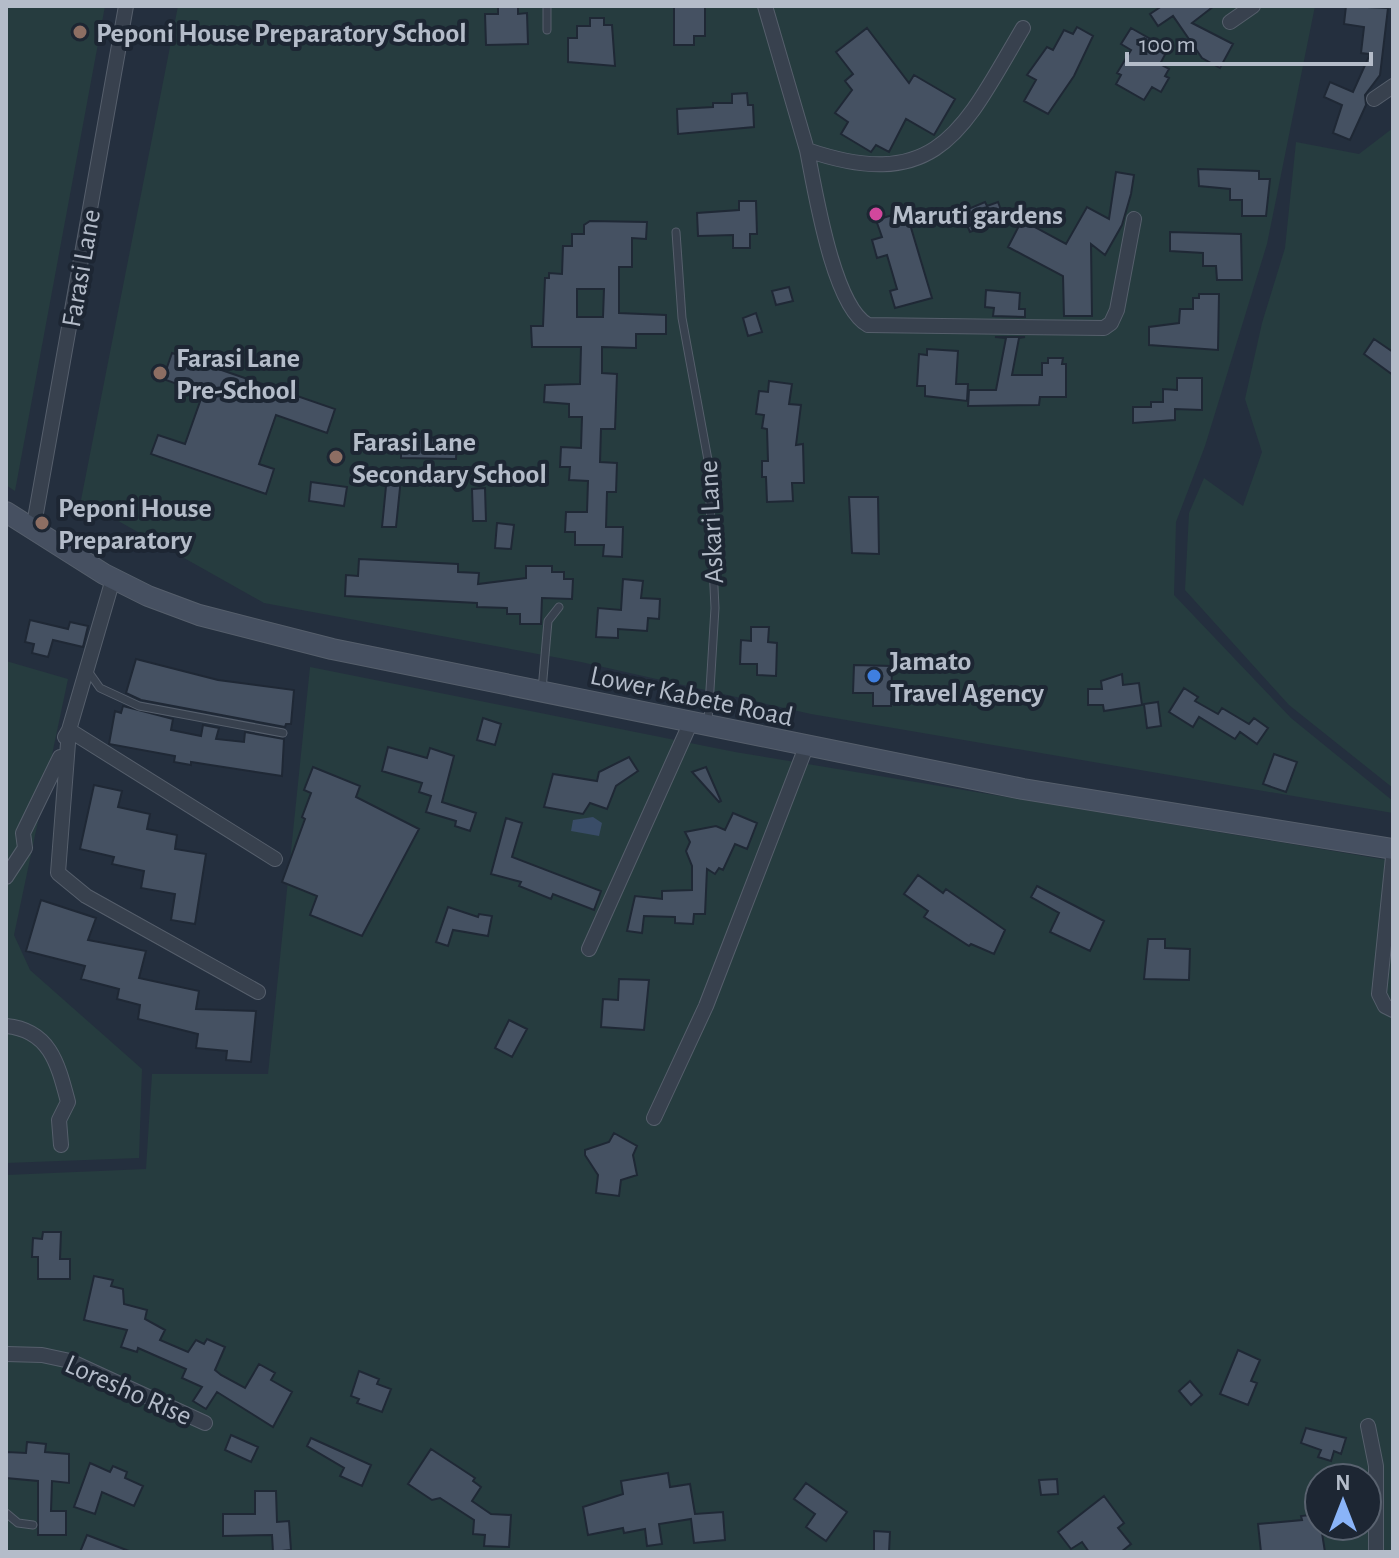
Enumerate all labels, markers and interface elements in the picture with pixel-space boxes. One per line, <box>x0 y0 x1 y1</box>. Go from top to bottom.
scale bar <box>1127 16 1371 66</box>
place label: Peponi House Preparatory School <box>96 20 467 48</box>
marker: Peponi House Preparatory School <box>71 23 89 41</box>
text: 100 m <box>1139 33 1196 57</box>
place label: Maruti gardens <box>892 202 1063 230</box>
marker: Maruti gardens <box>867 205 885 223</box>
street label: Farasi Lane <box>58 207 106 329</box>
place label: Farasi Lane Pre-School <box>176 345 300 405</box>
marker: Farasi Lane Pre-School <box>151 364 169 382</box>
place label: Farasi Lane Secondary School <box>352 429 547 489</box>
marker: Farasi Lane Secondary School <box>327 448 345 466</box>
street label: Askari Lane <box>695 459 729 584</box>
place label: Peponi House Preparatory <box>58 495 212 555</box>
marker: Peponi House Preparatory <box>33 514 51 532</box>
place label: Jamato Travel Agency <box>890 648 1045 708</box>
street label: Lower Kabete Road <box>588 662 796 732</box>
marker: Jamato Travel Agency <box>865 667 883 685</box>
street label: Loresho Rise <box>61 1350 196 1431</box>
north arrow <box>1303 1462 1383 1542</box>
text: N <box>1335 1472 1351 1494</box>

